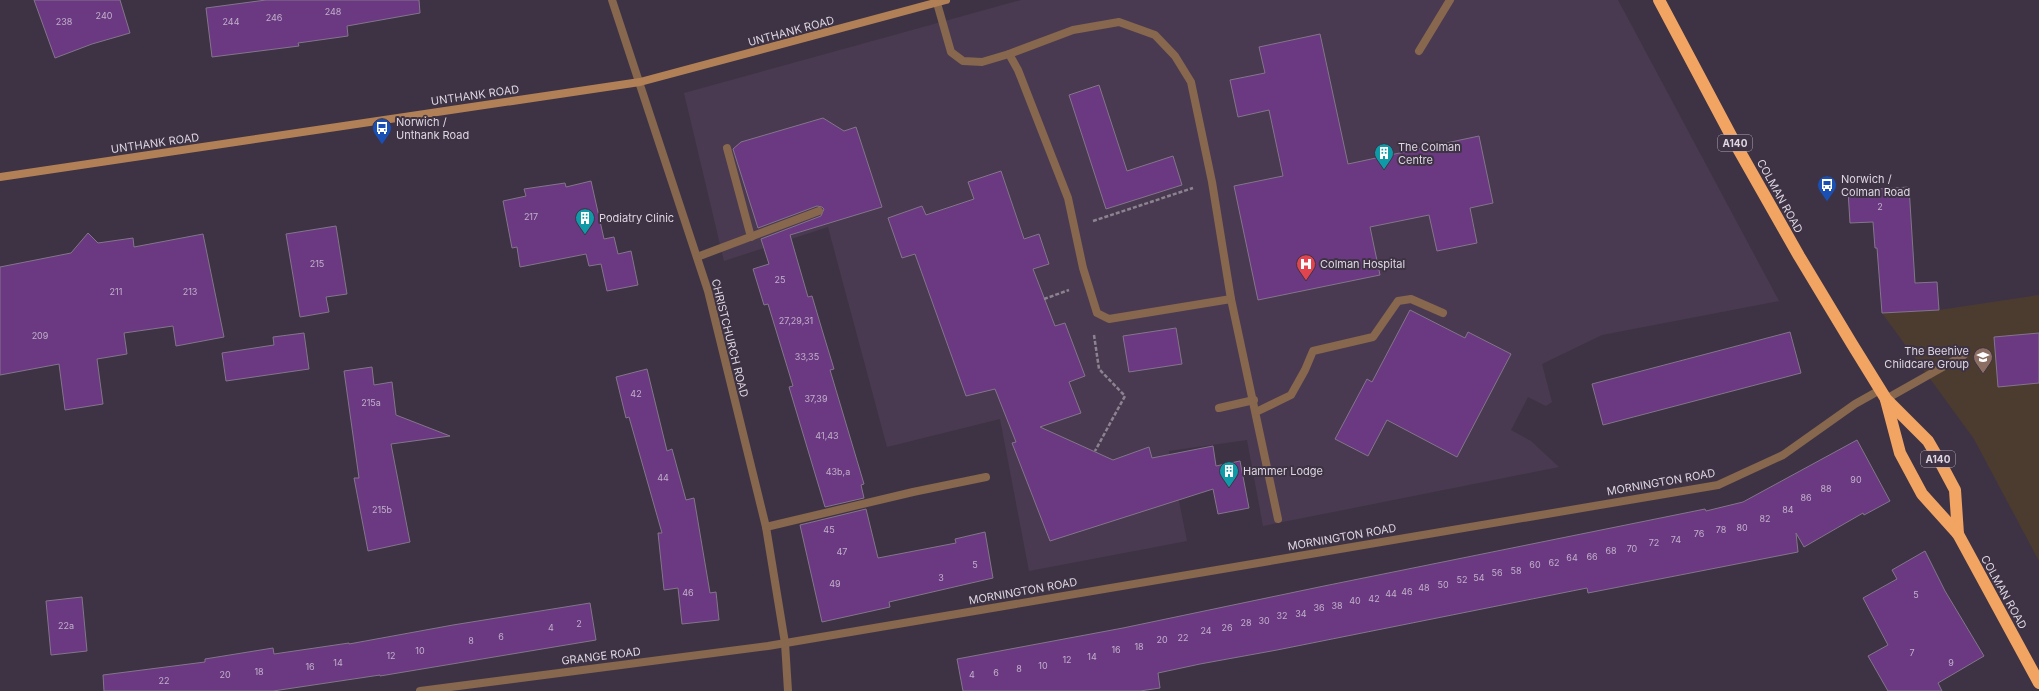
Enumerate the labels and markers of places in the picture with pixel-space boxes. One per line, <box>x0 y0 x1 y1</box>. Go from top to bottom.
place label: Norwich / Unthank Road <box>396 115 469 142</box>
bus stop icon: Norwich / Unthank Road <box>371 117 393 145</box>
place label: The Colman Centre <box>1398 140 1461 167</box>
building icon: The Colman Centre <box>1373 142 1395 170</box>
place label: Norwich / Colman Road <box>1841 172 1910 199</box>
bus stop icon: Norwich / Colman Road <box>1816 174 1838 202</box>
building icon: Podiatry Clinic <box>574 207 596 235</box>
place label: Podiatry Clinic <box>599 211 674 225</box>
hospital icon: Colman Hospital <box>1295 253 1317 281</box>
place label: Colman Hospital <box>1320 257 1405 271</box>
place label: The Beehive Childcare Group <box>1884 344 1969 371</box>
school or university icon: The Beehive Childcare Group <box>1972 346 1994 374</box>
building icon: Hammer Lodge <box>1218 460 1240 488</box>
place label: Hammer Lodge <box>1243 464 1323 478</box>

